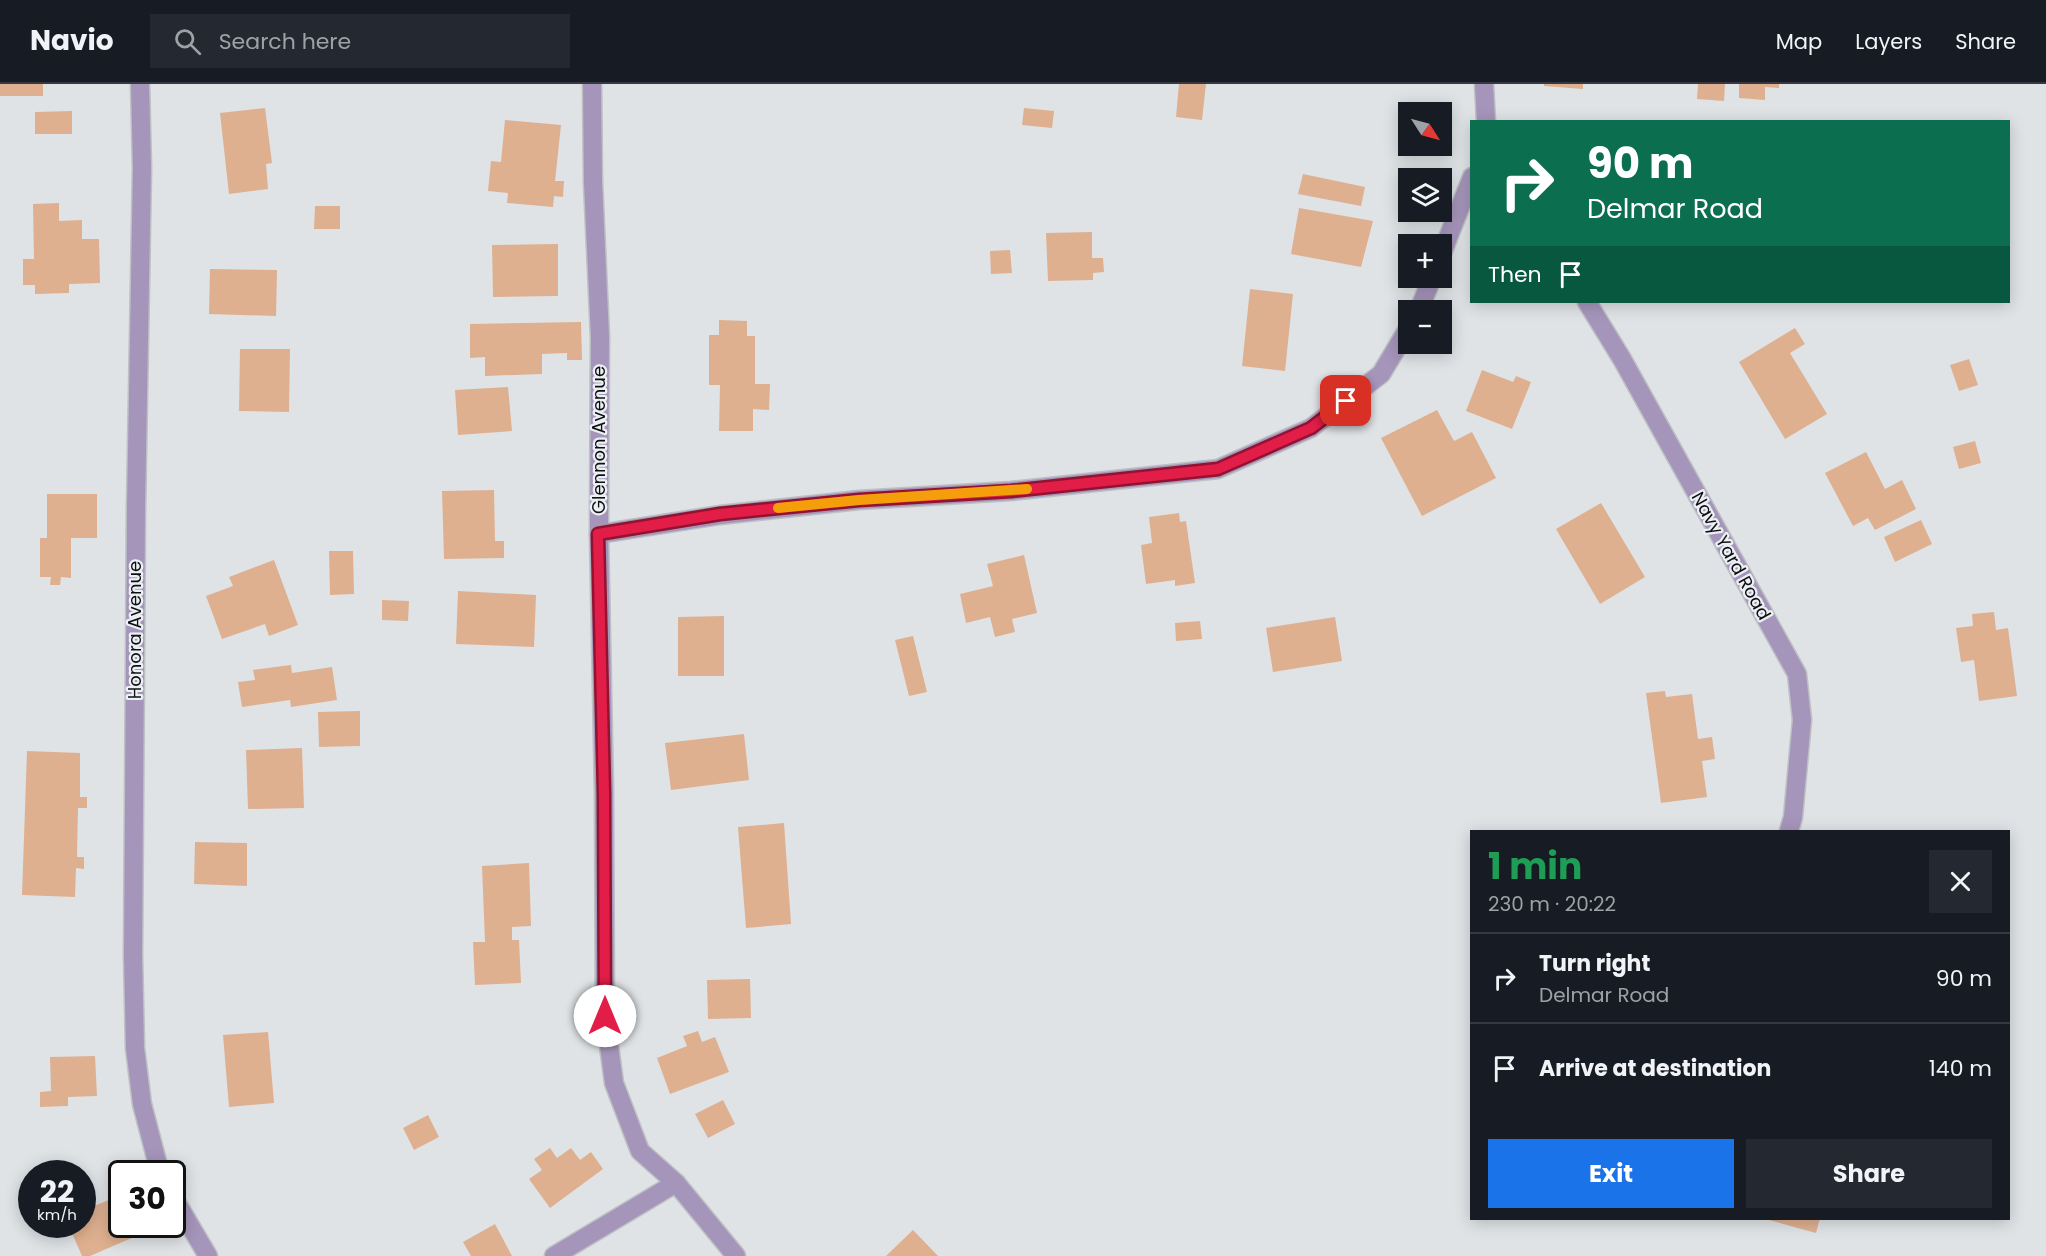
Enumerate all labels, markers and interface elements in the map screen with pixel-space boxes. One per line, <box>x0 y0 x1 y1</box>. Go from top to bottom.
search box <box>150 14 570 68</box>
text: Navio <box>30 21 114 60</box>
icon: search <box>171 25 204 58</box>
text: Search here <box>219 26 351 57</box>
text: Map <box>1776 27 1822 56</box>
text: Layers <box>1855 27 1922 56</box>
text: Share <box>1955 27 2016 56</box>
north arrow <box>1398 102 1452 156</box>
map controls <box>1398 102 1452 354</box>
text: 90 m <box>1587 134 1694 193</box>
icon: right <box>1488 144 1566 222</box>
button: layers <box>1398 168 1452 222</box>
text: Delmar Road <box>1587 190 1763 227</box>
button: + <box>1398 234 1452 288</box>
icon: arrive <box>1554 258 1587 291</box>
text: Then <box>1488 259 1542 290</box>
button: − <box>1398 300 1452 354</box>
street label: Glennon Avenue <box>586 366 611 514</box>
pin <box>1320 375 1371 426</box>
icon: arrive <box>1329 384 1362 417</box>
street label: Navy Yard Road <box>1686 487 1777 624</box>
street label: Honora Avenue <box>122 561 147 699</box>
text: 1 min <box>1488 841 1582 892</box>
button: close <box>1929 850 1992 913</box>
text: 230 m · 20:22 <box>1488 890 1616 918</box>
text: Turn right <box>1539 948 1650 979</box>
icon: right <box>1488 962 1521 995</box>
text: 90 m <box>1936 963 1992 994</box>
text: Delmar Road <box>1539 981 1669 1009</box>
position arrow <box>573 984 637 1048</box>
icon: arrive <box>1488 1052 1521 1085</box>
text: Arrive at destination <box>1539 1053 1771 1084</box>
text: 140 m <box>1929 1053 1992 1084</box>
button: Exit <box>1488 1139 1734 1208</box>
button: Share <box>1746 1139 1992 1208</box>
speed limit sign: 30 <box>108 1160 186 1238</box>
text: 22 <box>40 1170 74 1213</box>
text: km/h <box>37 1204 77 1225</box>

